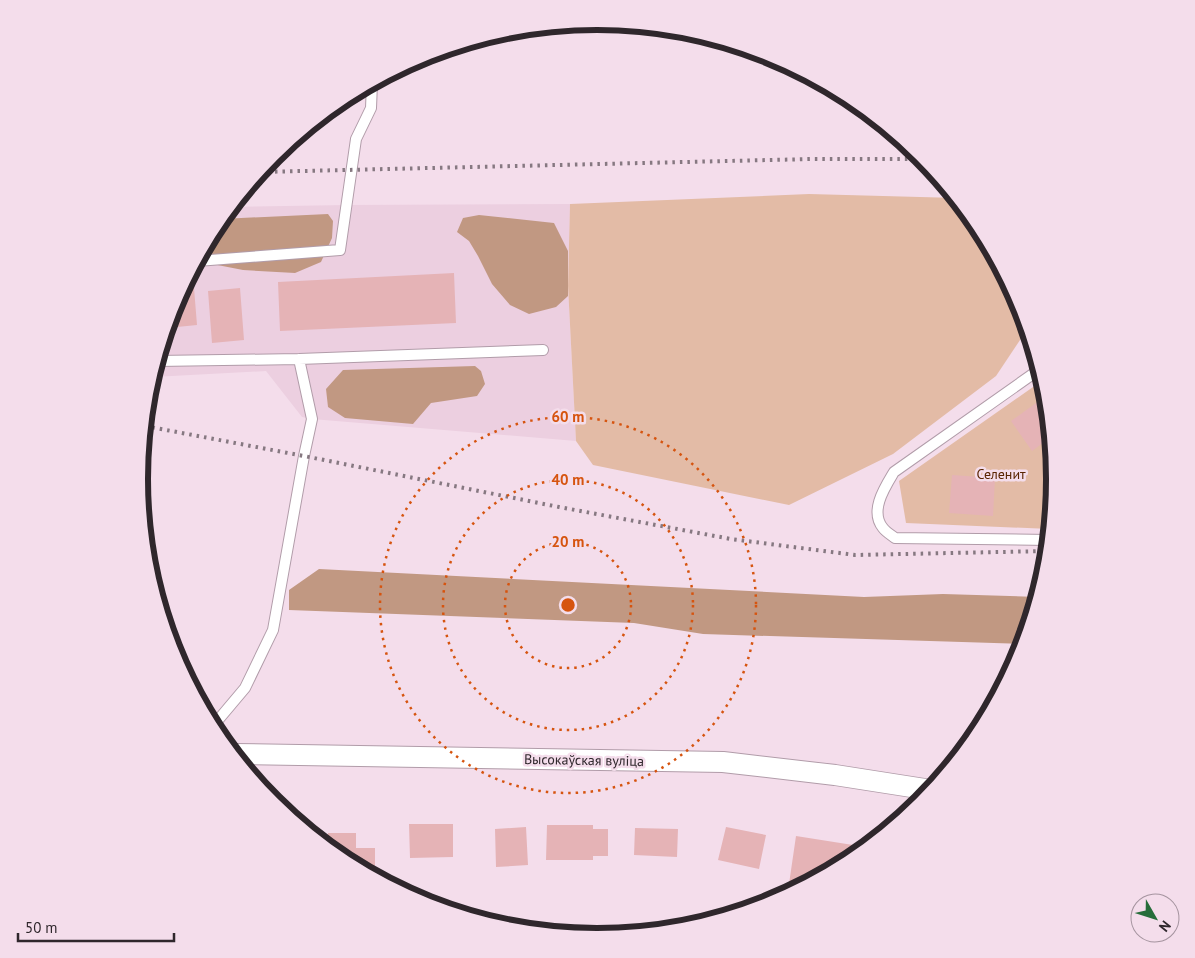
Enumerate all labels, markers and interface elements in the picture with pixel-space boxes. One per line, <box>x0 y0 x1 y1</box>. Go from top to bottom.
text: 60 m <box>552 407 584 426</box>
park label: Селенит <box>976 465 1026 483</box>
text: 40 m <box>552 470 584 489</box>
text: 20 m <box>552 532 584 551</box>
centre of rings <box>559 596 577 614</box>
street label: Высокаўская вуліца <box>524 750 644 770</box>
north arrow <box>1130 893 1180 943</box>
scale bar <box>18 910 174 942</box>
text: N <box>1155 917 1175 935</box>
text: 50 m <box>25 918 58 937</box>

